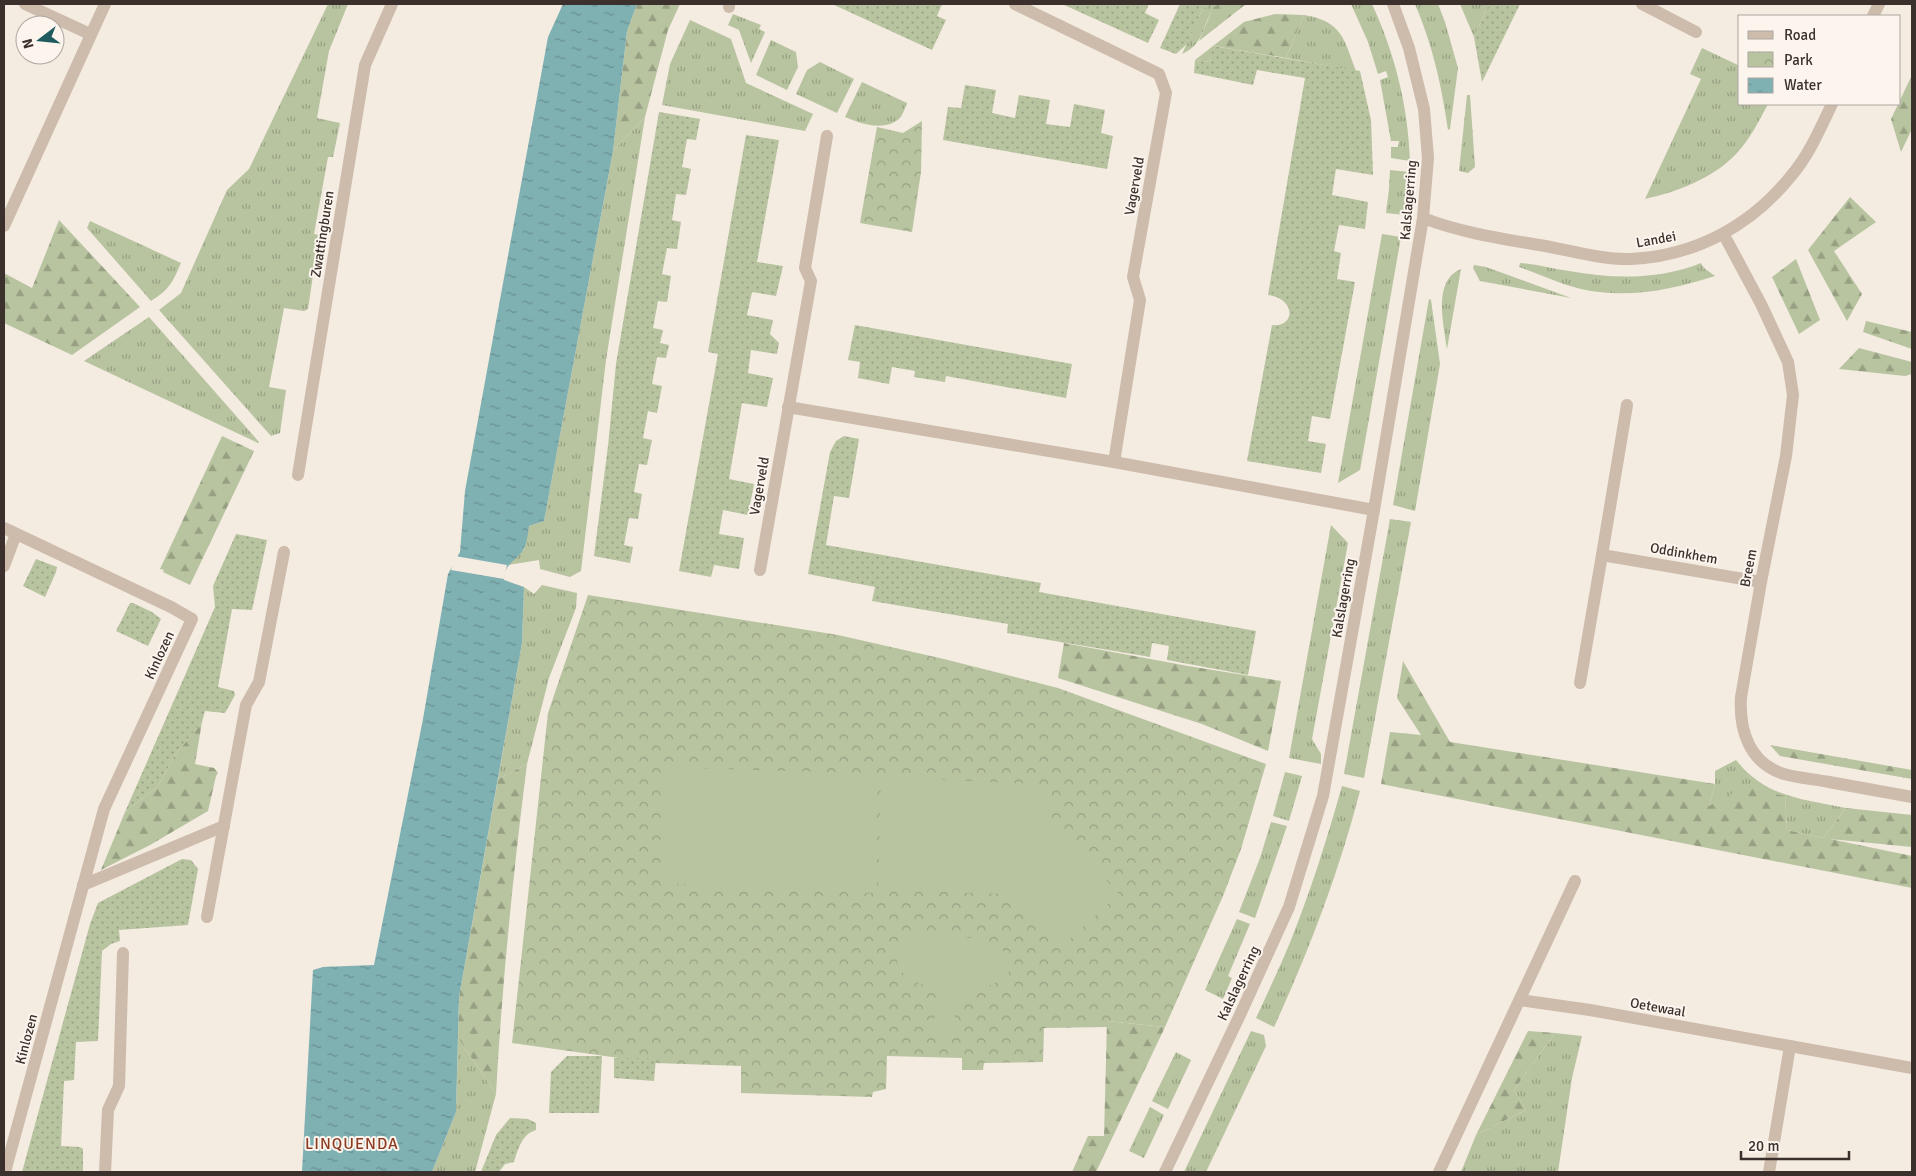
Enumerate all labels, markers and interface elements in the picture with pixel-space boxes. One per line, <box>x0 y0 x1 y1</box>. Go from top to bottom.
north arrow <box>15 15 65 65</box>
legend <box>1738 15 1901 105</box>
text: Road <box>1784 26 1816 44</box>
text: N <box>18 36 37 50</box>
text: Park <box>1784 51 1813 69</box>
text: Water <box>1784 76 1822 94</box>
street label: Vagerveld <box>1121 155 1148 217</box>
street label: Kalslagerring <box>1397 159 1420 241</box>
street label: Zwattingburen <box>307 189 338 279</box>
street label: Landei <box>1635 228 1677 251</box>
street label: Vagerveld <box>746 455 773 517</box>
street label: Oddinkhem <box>1649 539 1719 568</box>
street label: Breem <box>1736 548 1760 589</box>
street label: Kalslagerring <box>1328 557 1359 639</box>
street label: Kinlozen <box>141 628 178 682</box>
street label: Kalslagerring <box>1214 943 1263 1023</box>
street label: Oetewaal <box>1629 994 1687 1021</box>
street label: Kinlozen <box>12 1012 41 1066</box>
scale bar <box>1741 1128 1848 1160</box>
district label: LINQUENDA <box>305 1134 399 1154</box>
text: 20 m <box>1748 1137 1779 1155</box>

